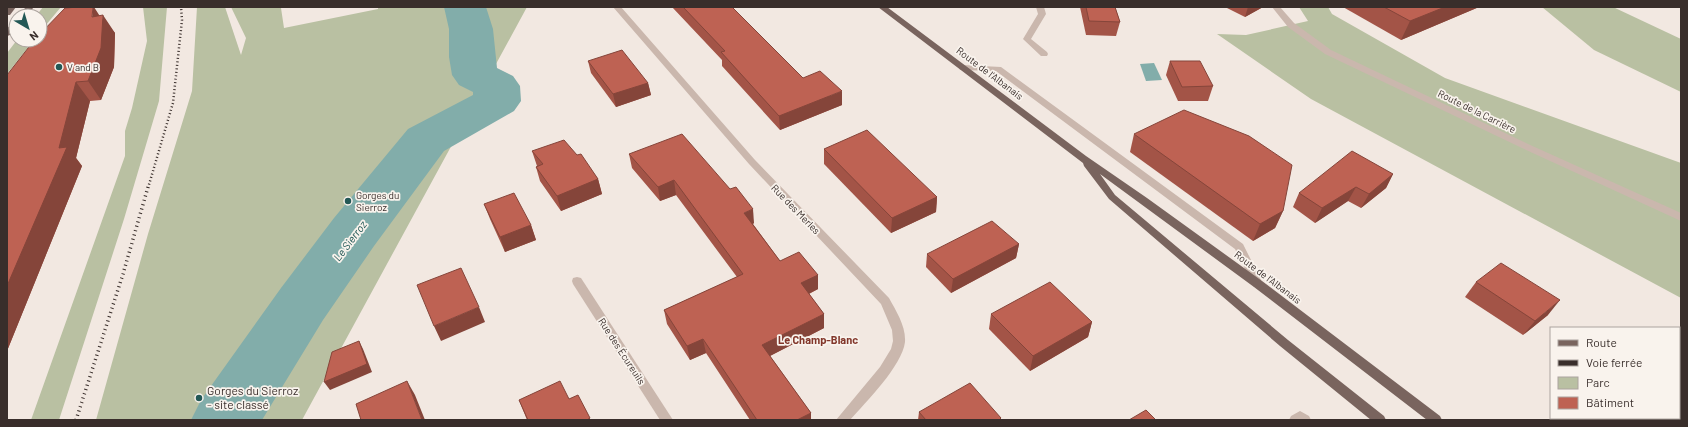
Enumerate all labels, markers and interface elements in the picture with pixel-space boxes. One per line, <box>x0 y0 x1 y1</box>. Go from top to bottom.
north arrow <box>8 8 48 48</box>
text: N <box>28 29 41 44</box>
street label: Route de l'Albanais <box>954 44 1026 102</box>
place label: V and B <box>67 61 99 73</box>
marker: V and B <box>54 62 64 72</box>
street label: Route de la Carrière <box>1436 87 1518 135</box>
street label: Rue des Merles <box>769 182 823 237</box>
place label: Gorges du Sierroz <box>356 189 399 213</box>
marker: Gorges du Sierroz <box>343 196 353 206</box>
water label: Le Sierroz <box>330 218 369 263</box>
street label: Route de l'Albanais <box>1232 248 1304 306</box>
street label: Rue des Écureuils <box>596 315 648 387</box>
legend <box>1550 327 1680 419</box>
district label: Le Champ-Blanc <box>778 333 858 346</box>
text: Route <box>1586 335 1617 349</box>
text: Voie ferrée <box>1586 355 1642 369</box>
text: Parc <box>1586 375 1610 389</box>
place label: Gorges du Sierroz - site classé <box>207 383 298 411</box>
marker: Gorges du Sierroz - site classé <box>194 393 204 403</box>
text: Bâtiment <box>1586 395 1634 409</box>

